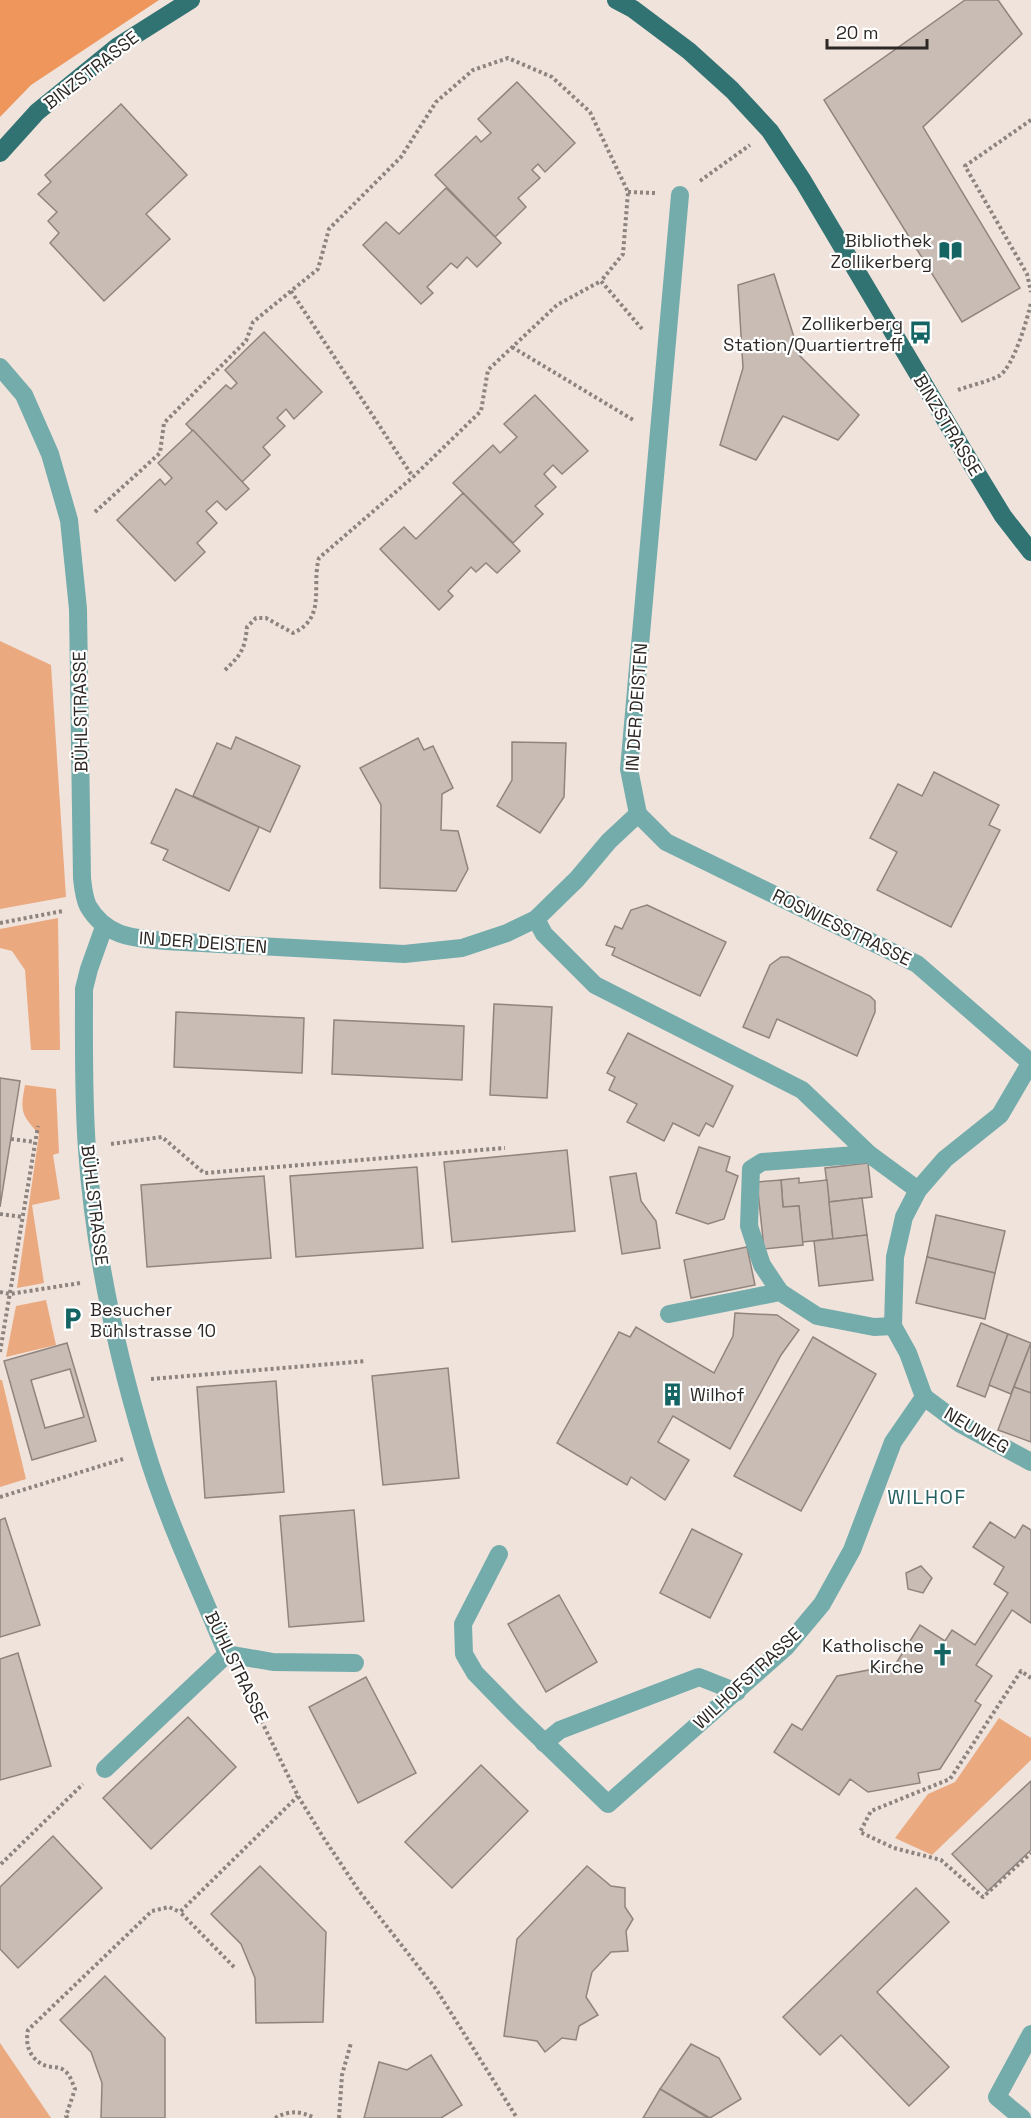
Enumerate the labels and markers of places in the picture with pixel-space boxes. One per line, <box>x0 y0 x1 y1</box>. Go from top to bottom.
place label: Bibliothek Zollikerberg <box>831 229 932 273</box>
library icon: Bibliothek Zollikerberg <box>937 237 963 263</box>
place label: Zollikerberg Station/Quartiertreff <box>723 312 903 356</box>
bus stop icon: Zollikerberg Station/Quartiertreff <box>908 320 934 346</box>
place label: Besucher Bühlstrasse 10 <box>90 1298 216 1342</box>
parking icon: Besucher Bühlstrasse 10 <box>59 1306 85 1332</box>
building icon: Wilhof <box>659 1381 685 1407</box>
place label: Wilhof <box>690 1383 744 1406</box>
place label: Katholische Kirche <box>822 1634 924 1678</box>
church icon: Katholische Kirche <box>929 1642 955 1668</box>

